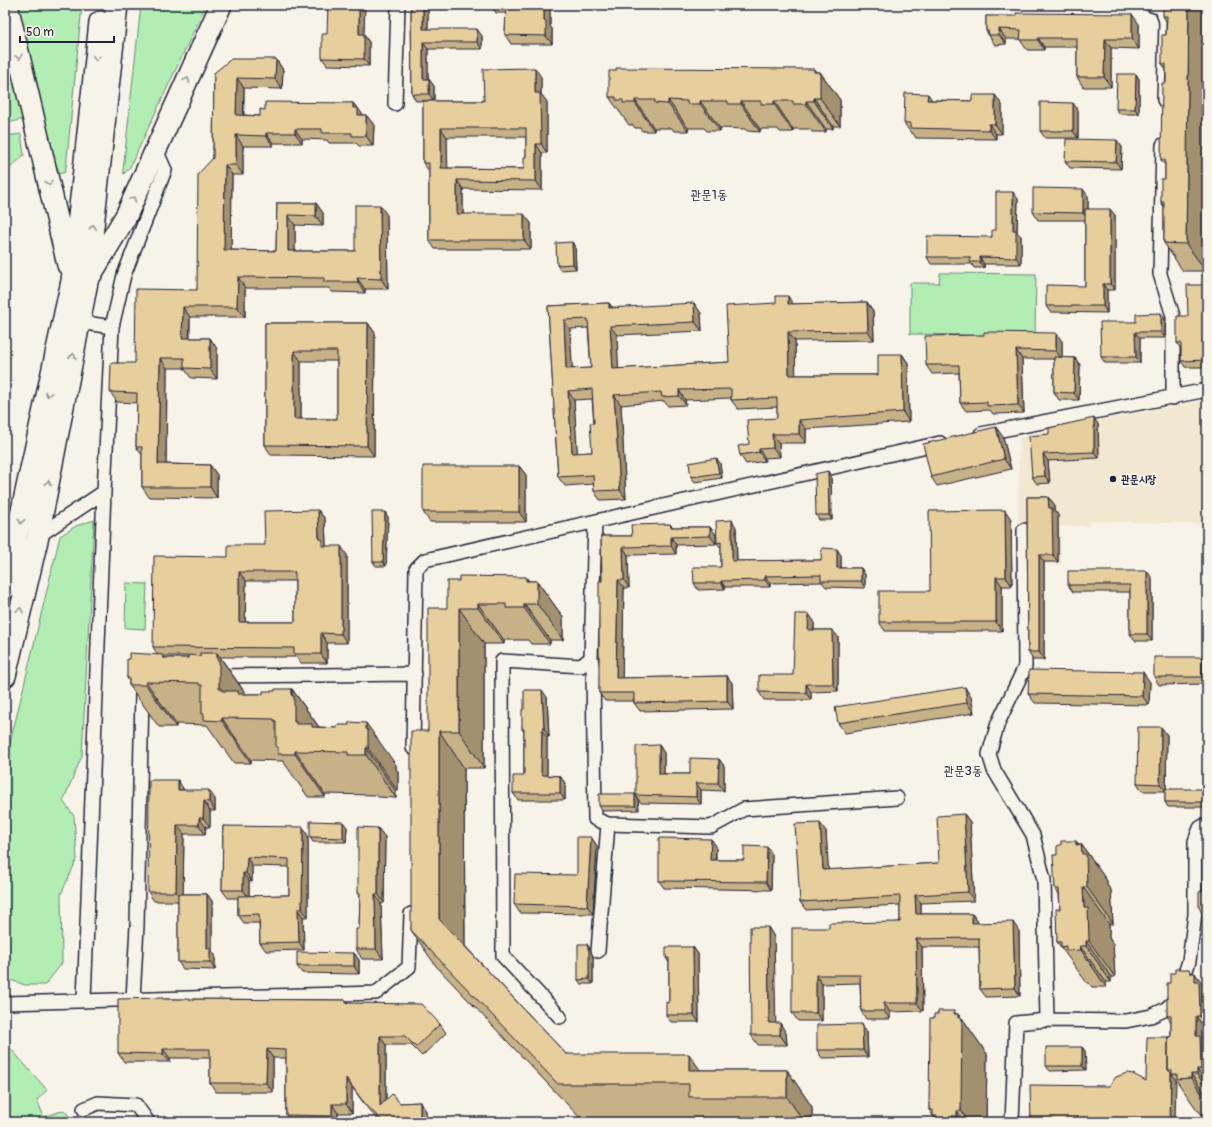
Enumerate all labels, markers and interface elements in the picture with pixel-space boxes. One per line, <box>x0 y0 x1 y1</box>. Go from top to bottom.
scale bar <box>20 18 114 44</box>
text: 50 m <box>26 25 54 40</box>
one-way arrow <box>14 53 22 60</box>
one-way arrow <box>92 55 101 61</box>
one-way arrow <box>182 77 190 85</box>
one-way arrow <box>44 180 52 186</box>
district label: 관문1동 <box>691 187 727 203</box>
one-way arrow <box>129 195 137 202</box>
one-way arrow <box>88 224 97 230</box>
one-way arrow <box>68 353 76 359</box>
one-way arrow <box>44 391 52 397</box>
place label: 관문시장 <box>1121 473 1157 486</box>
marker: 관문시장 <box>1108 474 1118 484</box>
one-way arrow <box>43 480 52 487</box>
one-way arrow <box>17 518 25 524</box>
one-way arrow <box>16 607 24 614</box>
district label: 관문3동 <box>944 763 982 779</box>

